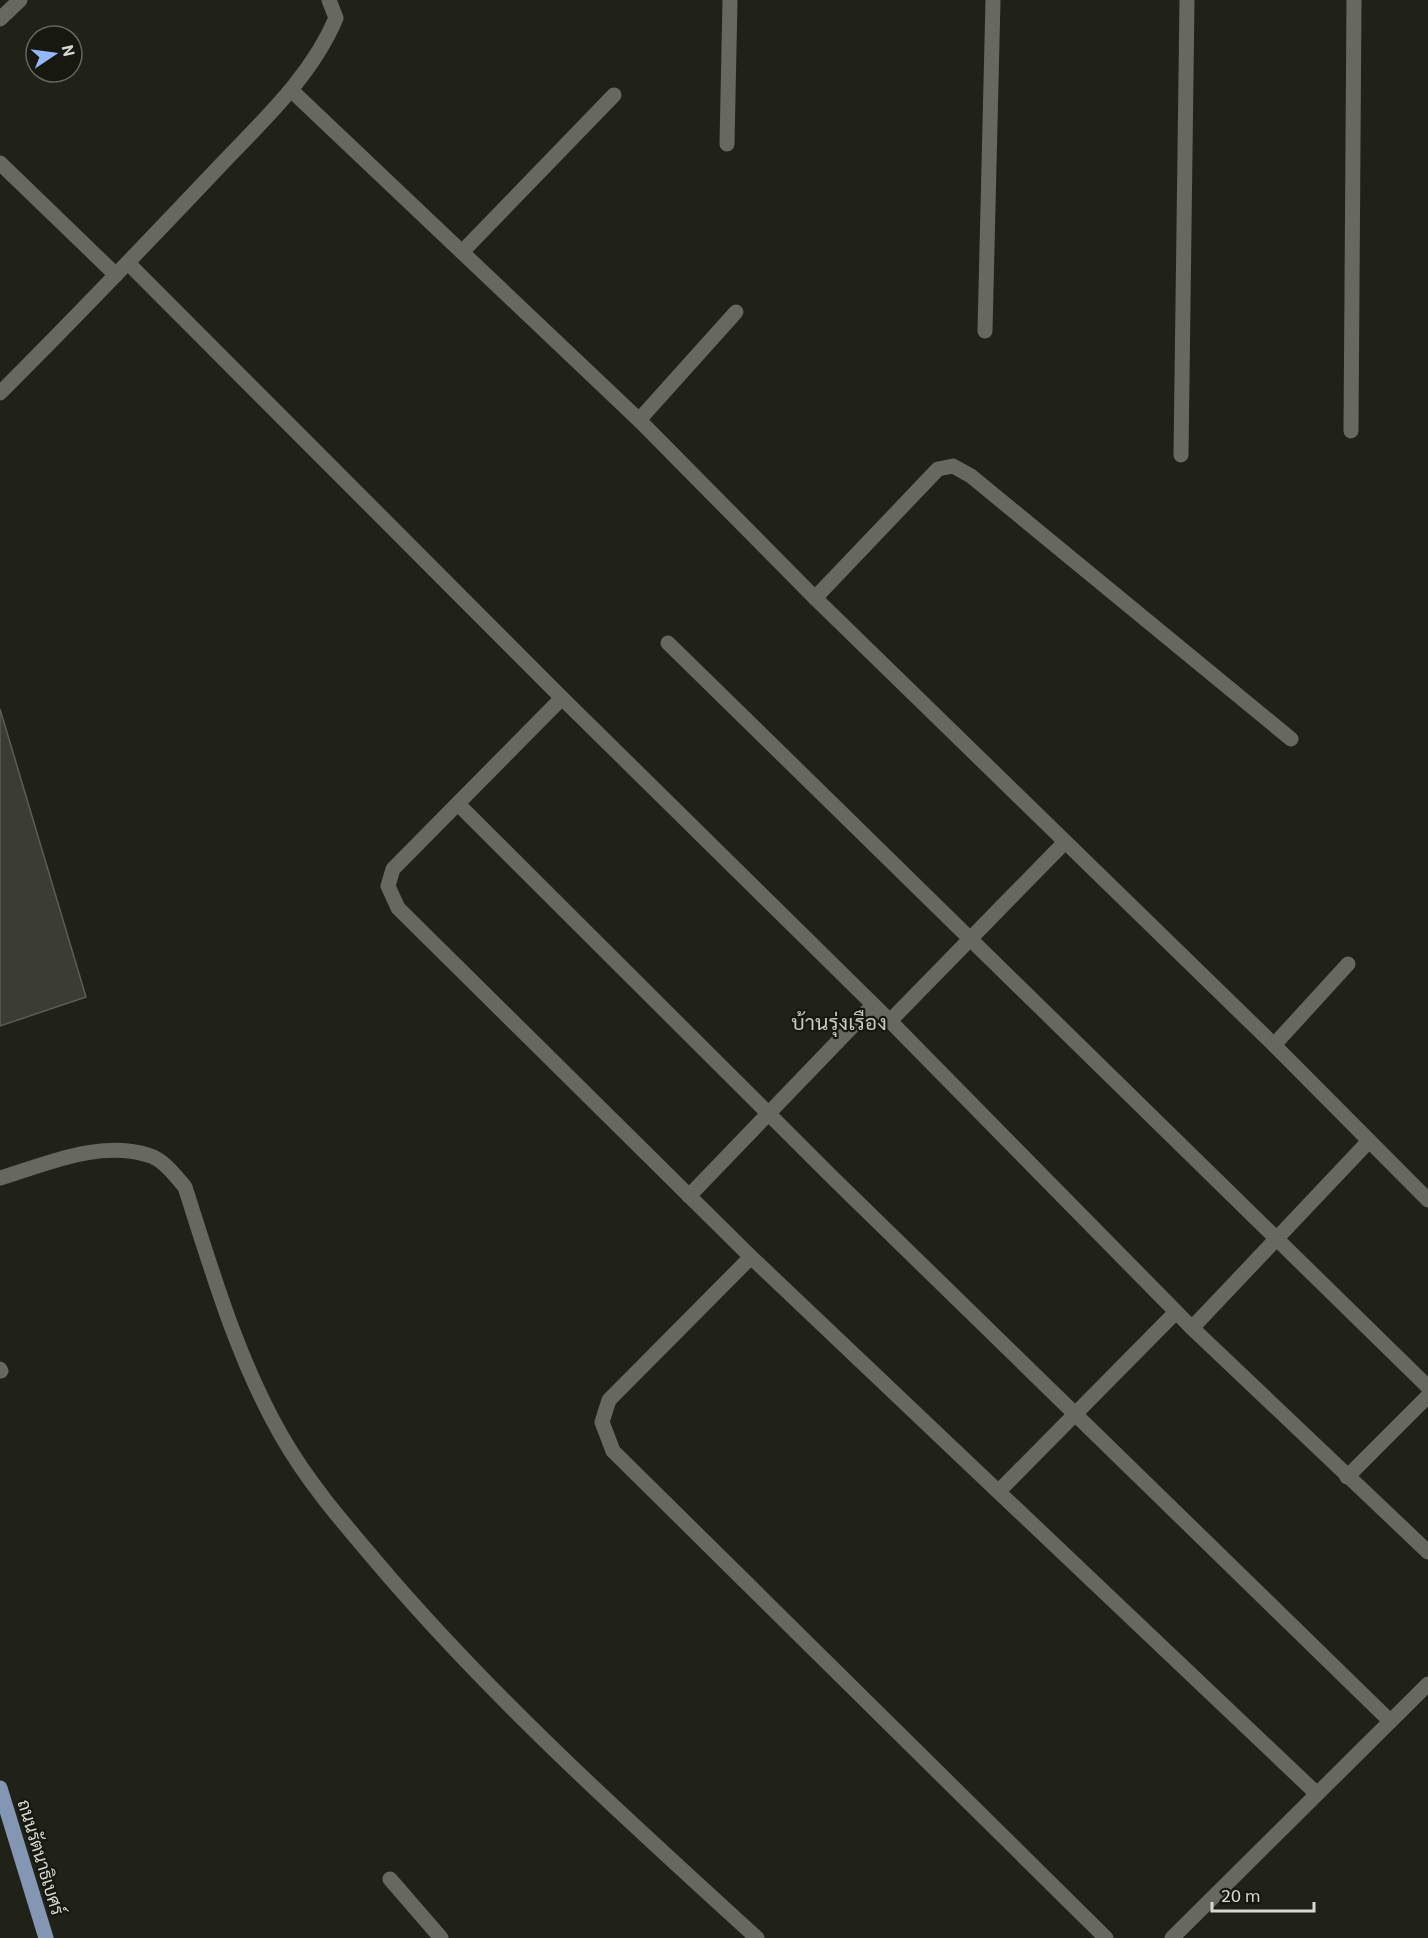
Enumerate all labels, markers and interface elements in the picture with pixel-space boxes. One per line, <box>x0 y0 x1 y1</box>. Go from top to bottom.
north arrow <box>24 24 84 84</box>
text: N <box>58 43 81 58</box>
district label: บ้านรุ่งเรือง <box>791 1008 887 1037</box>
street label: ถนนรัตนาธิเบศร์ <box>14 1796 71 1918</box>
scale bar <box>1212 1875 1314 1913</box>
text: 20 m <box>1221 1883 1260 1906</box>

